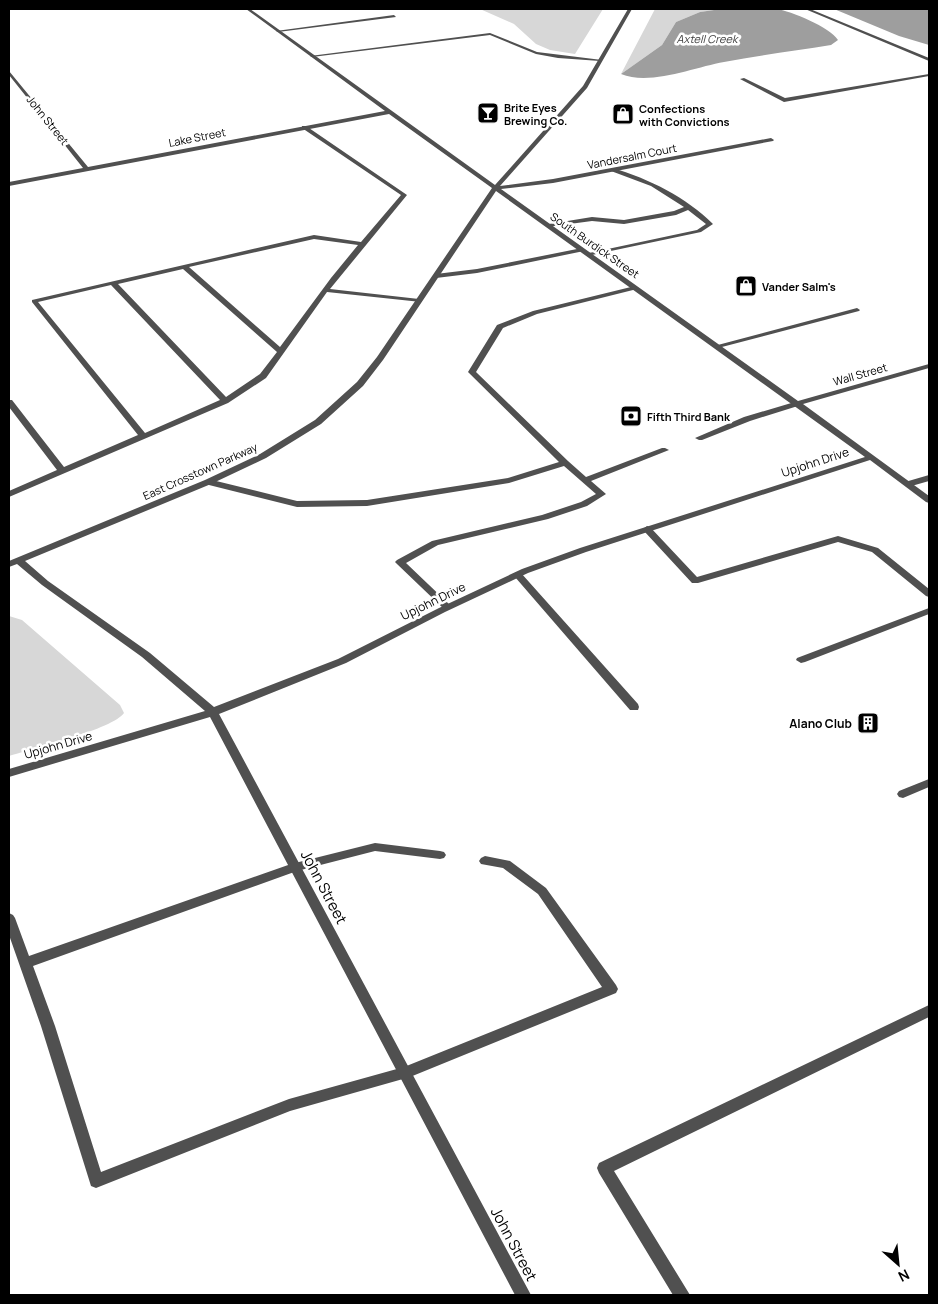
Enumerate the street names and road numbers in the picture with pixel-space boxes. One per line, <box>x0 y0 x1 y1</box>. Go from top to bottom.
street label: John Street <box>24 92 72 148</box>
street label: Lake Street <box>167 124 227 150</box>
street label: Vandersalm Court <box>586 140 678 172</box>
street label: South Burdick Street <box>548 209 642 281</box>
street label: Wall Street <box>831 359 889 389</box>
street label: East Crosstown Parkway <box>140 439 260 503</box>
street label: Upjohn Drive <box>779 443 851 481</box>
street label: Upjohn Drive <box>398 578 468 624</box>
street label: Upjohn Drive <box>22 727 94 763</box>
street label: John Street <box>296 846 352 928</box>
street label: John Street <box>486 1203 542 1285</box>

